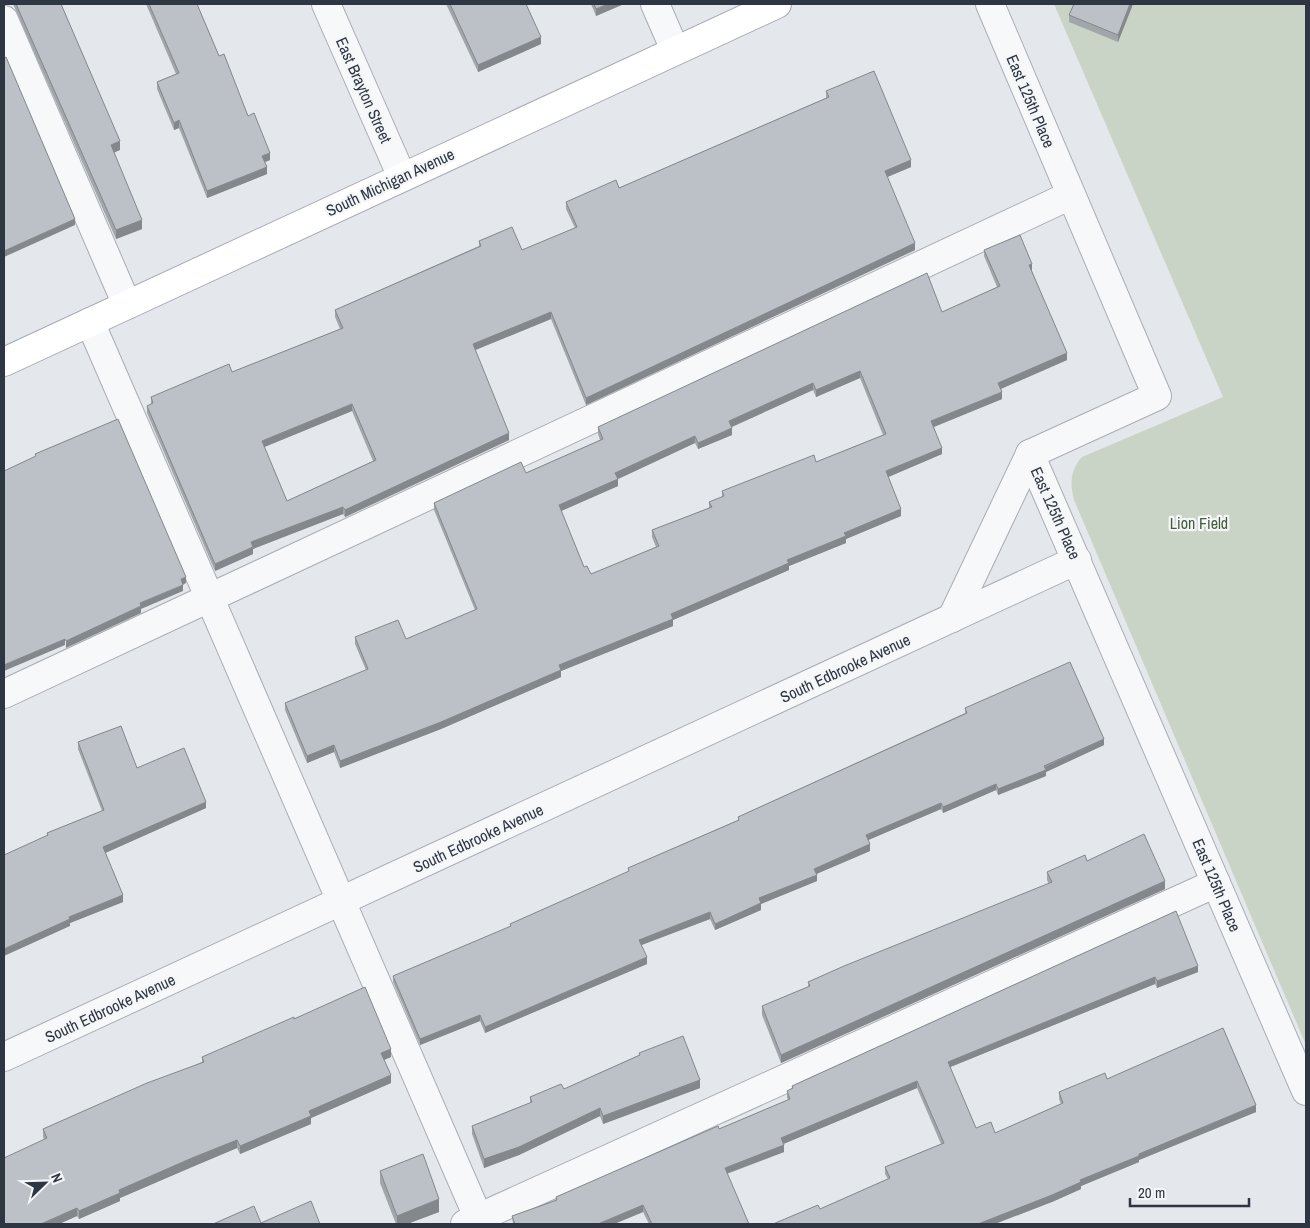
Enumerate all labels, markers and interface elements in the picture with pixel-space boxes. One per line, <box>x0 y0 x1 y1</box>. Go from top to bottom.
street label: East Brayton Street <box>331 34 397 147</box>
street label: East 125th Place <box>1001 51 1061 151</box>
street label: South Michigan Avenue <box>322 143 458 221</box>
street label: East 125th Place <box>1026 463 1086 563</box>
park label: Lion Field <box>1170 512 1228 534</box>
street label: South Edbrooke Avenue <box>776 628 914 708</box>
street label: South Edbrooke Avenue <box>409 798 547 878</box>
street label: East 125th Place <box>1187 835 1247 935</box>
street label: South Edbrooke Avenue <box>41 968 179 1048</box>
north arrow <box>20 1158 70 1208</box>
text: N <box>47 1171 67 1185</box>
scale bar <box>1130 1176 1249 1208</box>
text: 20 m <box>1138 1182 1165 1203</box>

